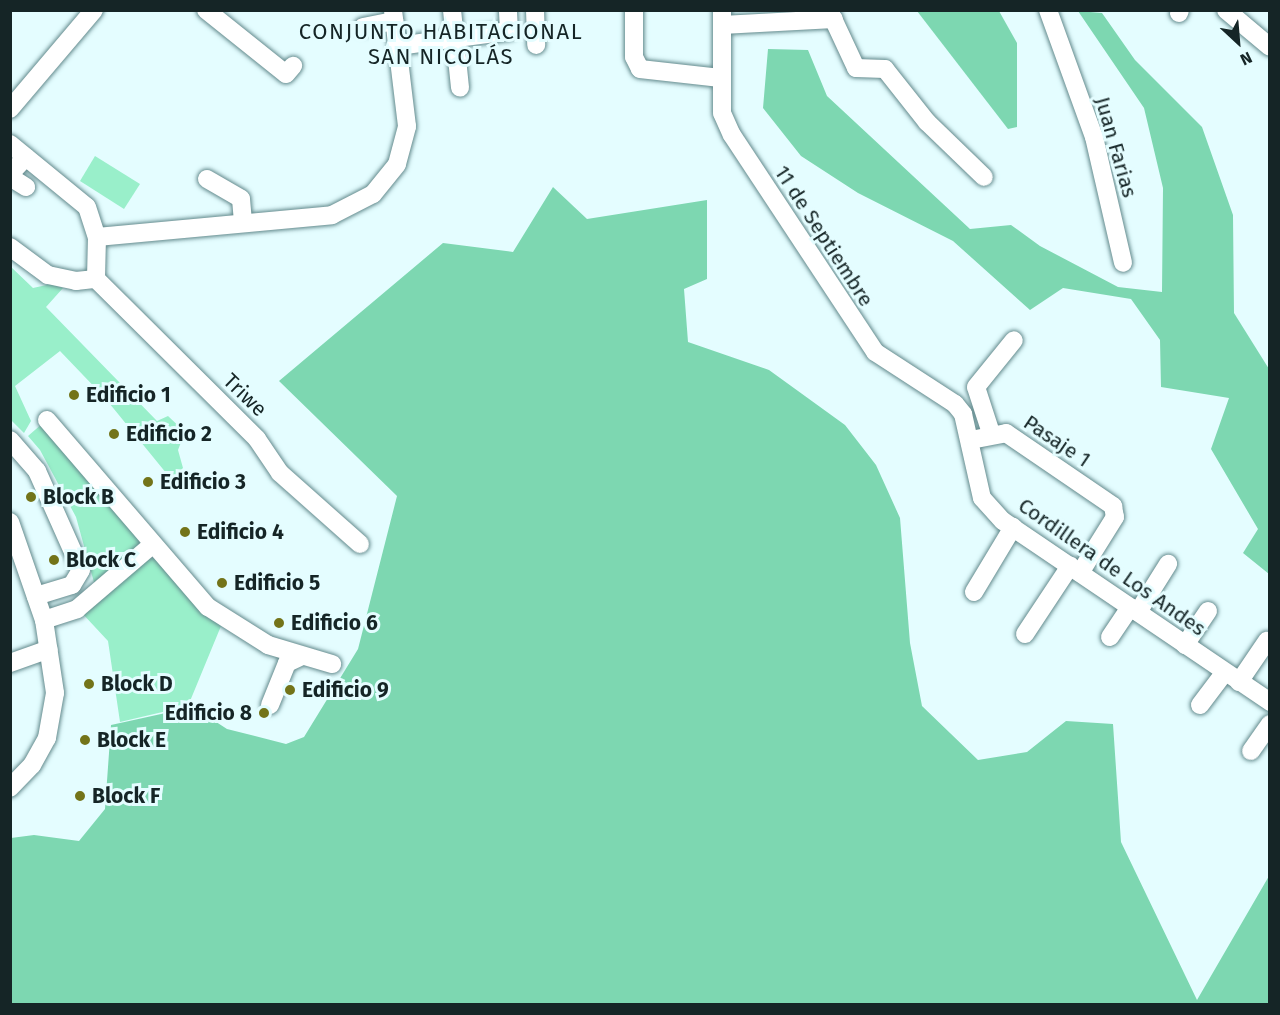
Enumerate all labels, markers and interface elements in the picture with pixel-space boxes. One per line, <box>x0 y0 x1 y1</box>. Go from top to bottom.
north arrow <box>1208 12 1268 72</box>
district label: CONJUNTO HABITACIONAL SAN NICOLÁS <box>299 18 583 70</box>
text: N <box>1237 48 1255 69</box>
street label: Juan Farias <box>1090 94 1142 200</box>
street label: 11 de Septiembre <box>769 161 879 311</box>
street label: Triwe <box>218 368 272 422</box>
place label: Edificio 1 <box>86 382 171 408</box>
marker: Edificio 1 <box>67 388 81 402</box>
street label: Pasaje 1 <box>1019 410 1095 472</box>
place label: Edificio 2 <box>126 421 212 447</box>
marker: Edificio 2 <box>107 427 121 441</box>
place label: Edificio 3 <box>160 469 246 495</box>
marker: Edificio 3 <box>141 475 155 489</box>
place label: Block B <box>43 484 114 510</box>
marker: Block B <box>24 490 38 504</box>
street label: Cordillera de Los Andes <box>1013 493 1211 641</box>
place label: Edificio 4 <box>197 519 284 545</box>
marker: Edificio 4 <box>178 525 192 539</box>
place label: Block C <box>66 547 136 573</box>
marker: Block C <box>47 553 61 567</box>
place label: Edificio 5 <box>234 570 320 596</box>
marker: Edificio 5 <box>215 576 229 590</box>
place label: Edificio 6 <box>291 610 378 636</box>
marker: Edificio 6 <box>272 616 286 630</box>
place label: Block D <box>101 671 173 697</box>
marker: Block D <box>82 677 96 691</box>
place label: Edificio 9 <box>302 677 389 703</box>
marker: Edificio 9 <box>283 683 297 697</box>
place label: Edificio 8 <box>165 700 252 726</box>
marker: Edificio 8 <box>257 706 271 720</box>
place label: Block E <box>97 727 166 753</box>
marker: Block E <box>78 733 92 747</box>
place label: Block F <box>92 783 160 809</box>
marker: Block F <box>73 789 87 803</box>

